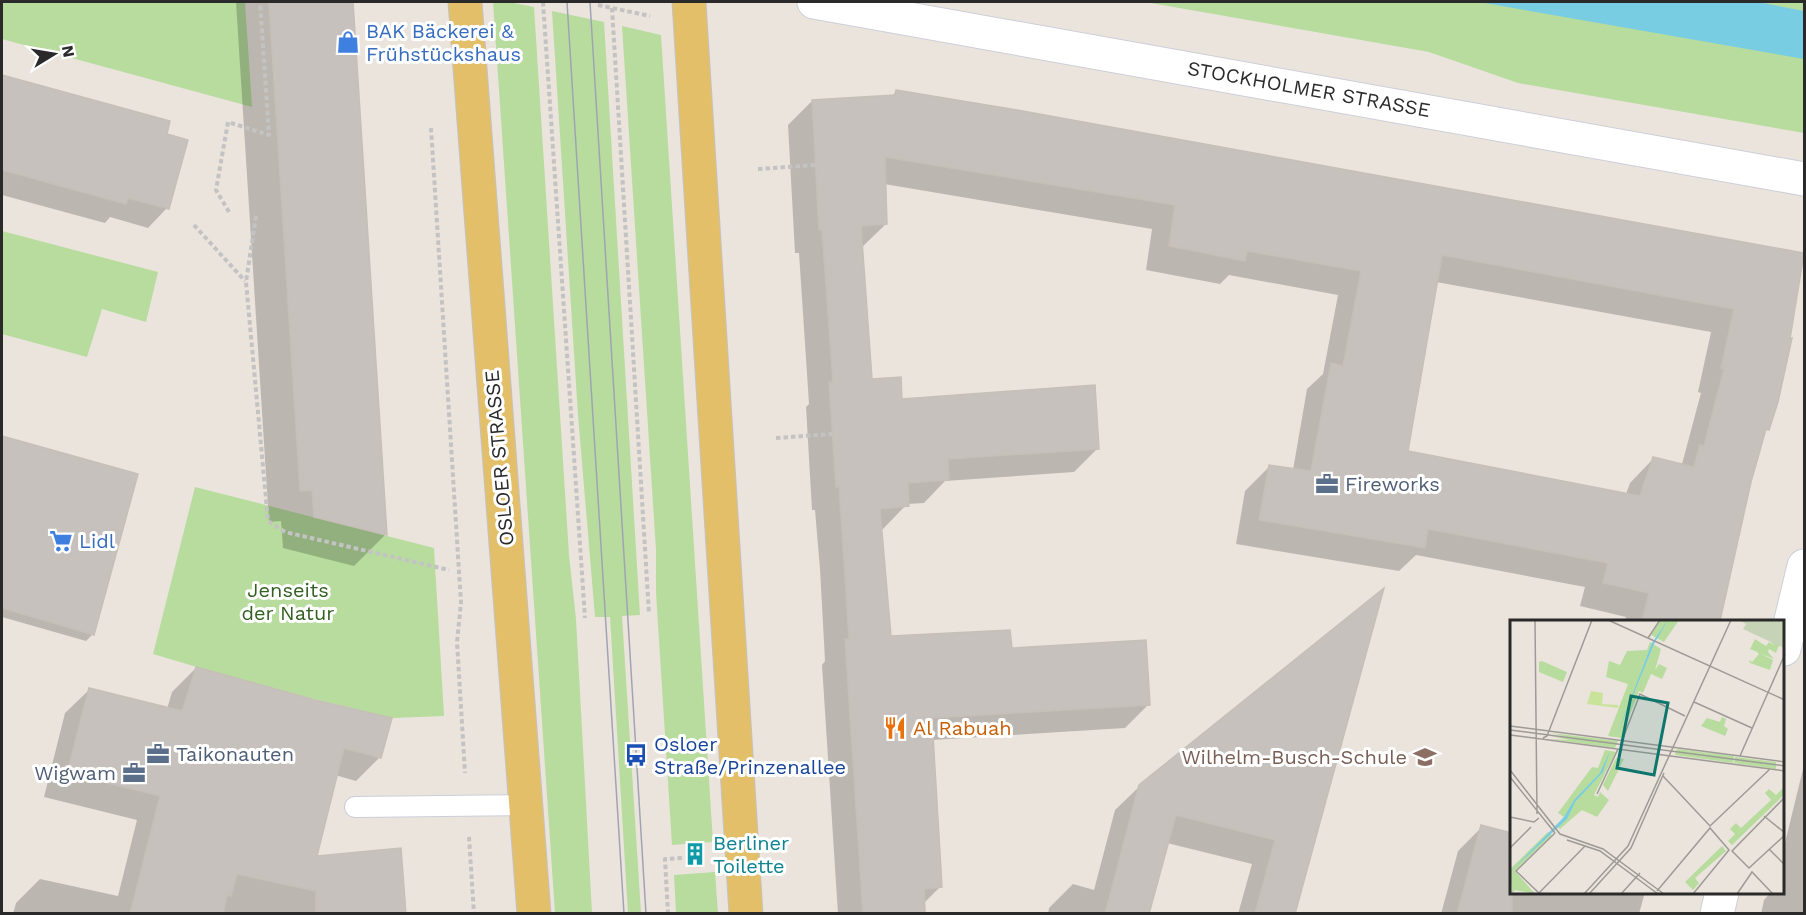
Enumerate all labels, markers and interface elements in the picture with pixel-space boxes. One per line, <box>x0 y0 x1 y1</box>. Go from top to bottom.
place label: BAK Bäckerei & Frühstückshaus <box>366 19 521 66</box>
north arrow <box>24 24 84 84</box>
shop icon: BAK Bäckerei & Frühstückshaus <box>335 29 361 55</box>
text: N <box>58 44 79 59</box>
street label: STOCKHOLMER STRASSE <box>1186 56 1432 122</box>
street label: OSLOER STRASSE <box>479 369 519 547</box>
office icon: Fireworks <box>1314 471 1340 497</box>
place label: Fireworks <box>1345 472 1440 496</box>
supermarket icon: Lidl <box>48 528 74 554</box>
place label: Lidl <box>79 529 115 553</box>
park label: Jenseits der Natur <box>242 578 334 625</box>
inset map <box>1510 620 1785 894</box>
restaurant icon: Al Rabuah <box>882 715 908 741</box>
place label: Al Rabuah <box>913 716 1012 740</box>
place label: Osloer Straße/Prinzenallee <box>654 732 846 779</box>
office icon: Taikonauten <box>145 741 171 767</box>
place label: Taikonauten <box>176 742 294 766</box>
bus stop icon: Osloer Straße/Prinzenallee <box>623 742 649 768</box>
school or university icon: Wilhelm-Busch-Schule <box>1412 744 1438 770</box>
place label: Wilhelm-Busch-Schule <box>1181 745 1407 769</box>
office icon: Wigwam <box>121 760 147 786</box>
place label: Wigwam <box>34 761 116 785</box>
place label: Berliner Toilette <box>713 831 789 878</box>
building icon: Berliner Toilette <box>682 841 708 867</box>

